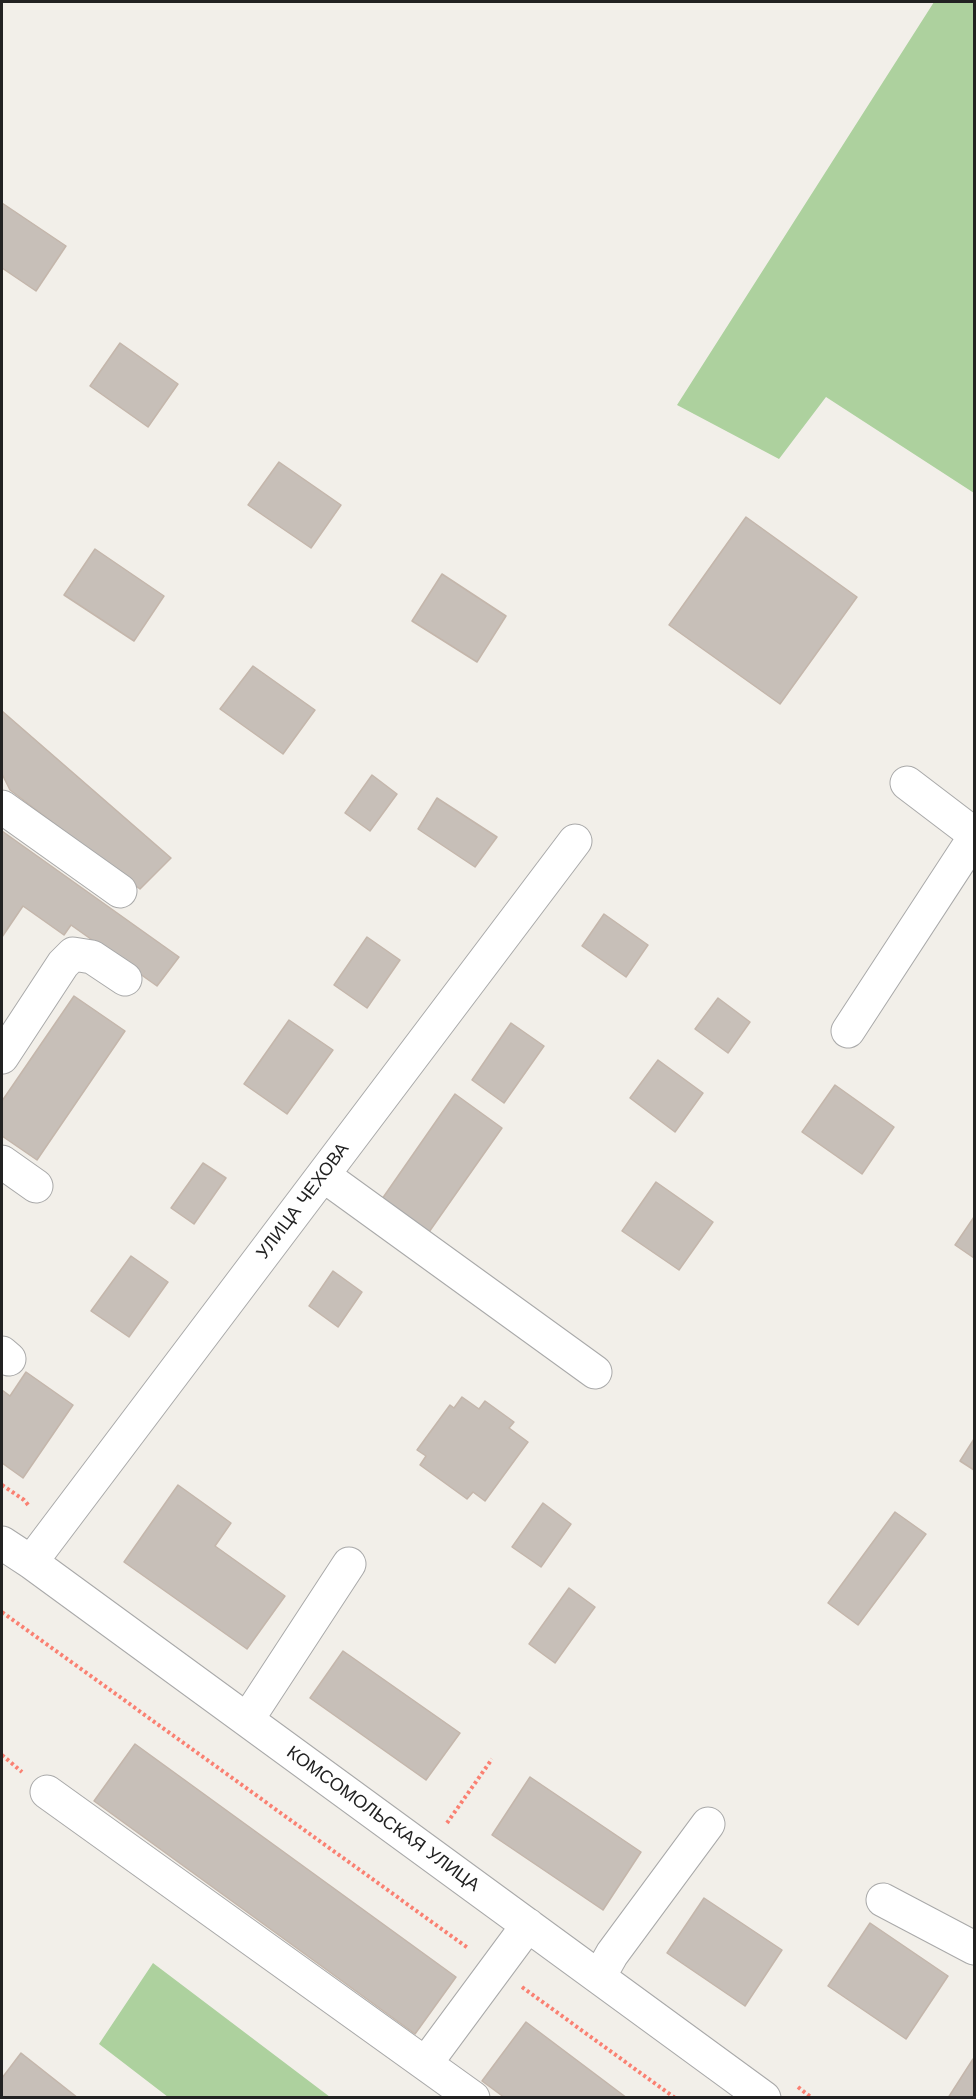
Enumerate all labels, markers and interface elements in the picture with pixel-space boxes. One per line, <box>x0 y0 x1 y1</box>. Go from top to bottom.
street label: УЛИЦА ЧЕХОВА <box>252 1139 354 1263</box>
street label: КОМСОМОЛЬСКАЯ УЛИЦА <box>282 1742 484 1896</box>

